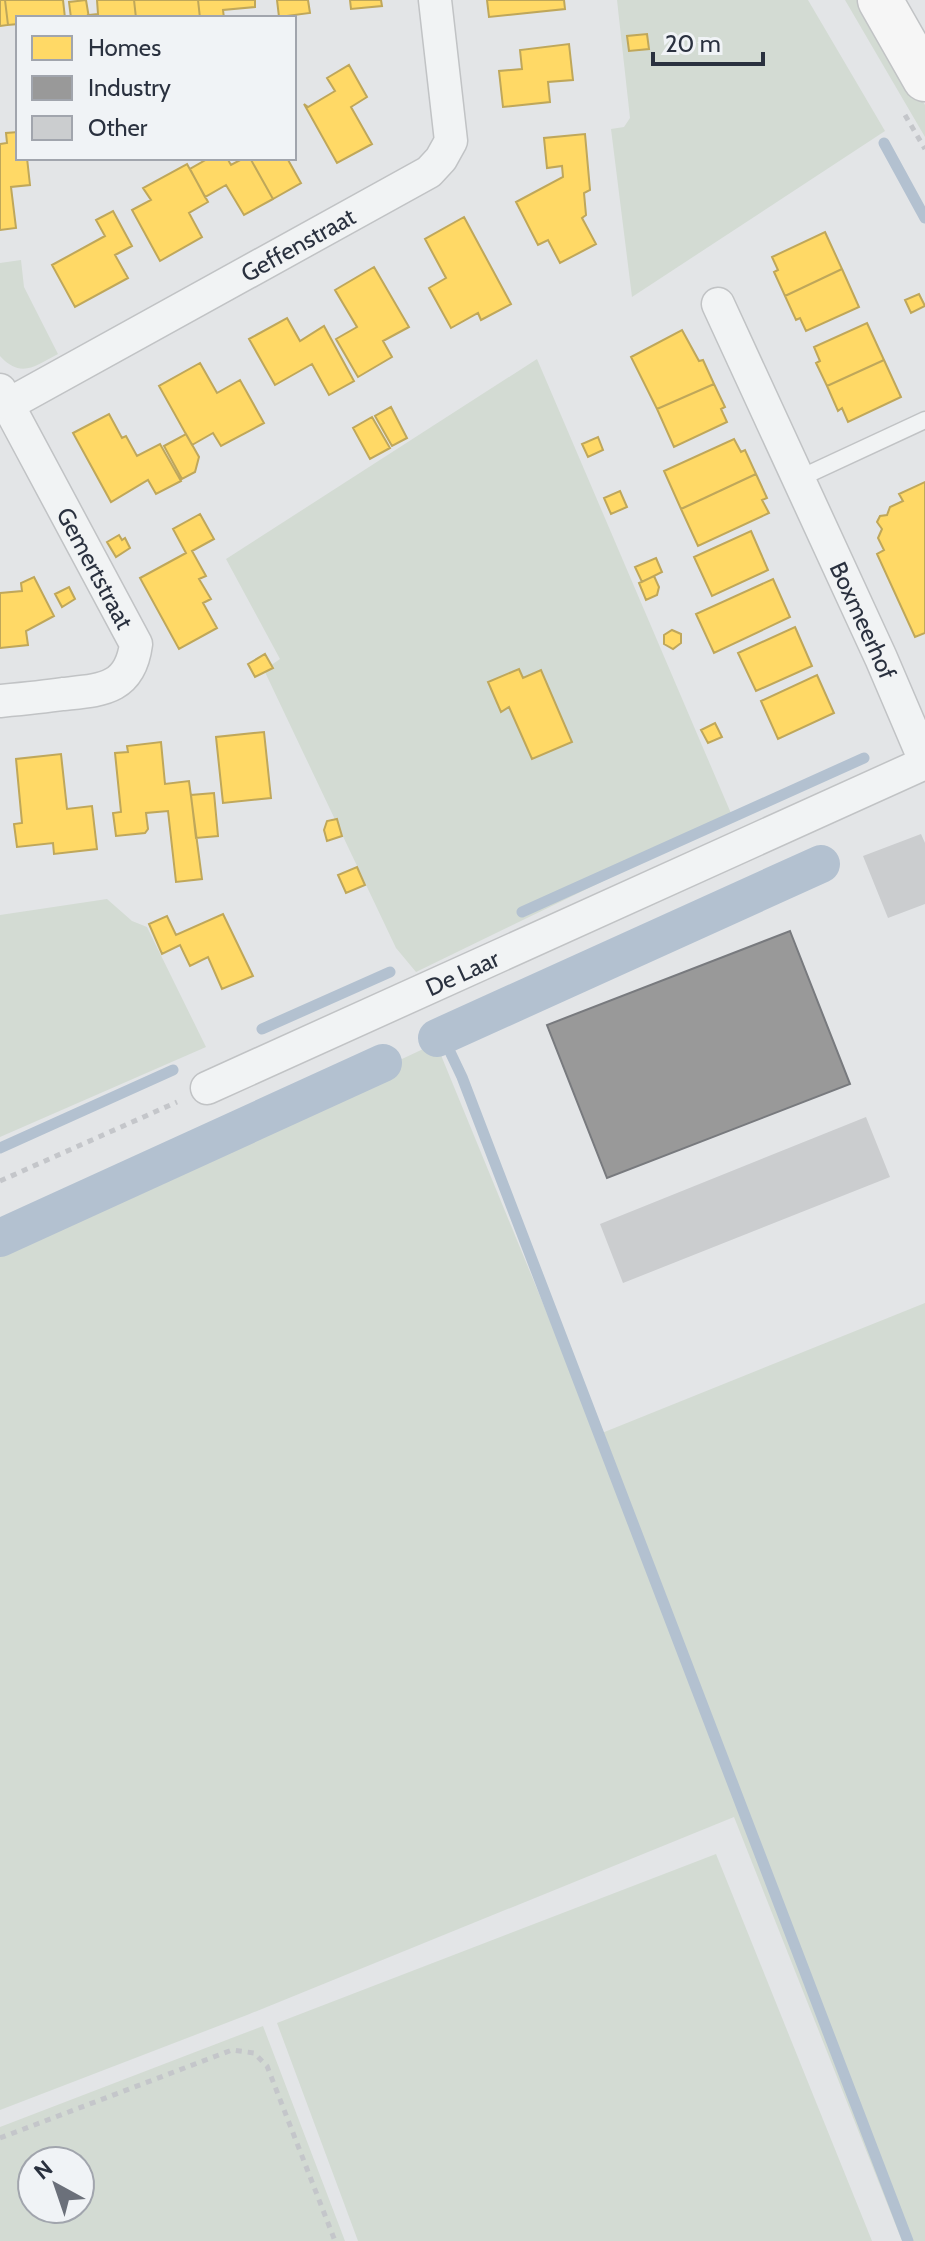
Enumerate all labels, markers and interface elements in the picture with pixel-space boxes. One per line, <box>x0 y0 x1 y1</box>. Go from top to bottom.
legend <box>16 16 296 160</box>
scale bar <box>653 16 763 66</box>
text: 20 m <box>665 29 721 58</box>
text: Homes <box>88 33 161 62</box>
text: Industry <box>88 73 171 102</box>
text: Other <box>88 113 148 142</box>
street label: Geffenstraat <box>236 201 360 288</box>
street label: Gemertstraat <box>51 502 140 634</box>
street label: Boxmeerhof <box>824 557 903 683</box>
street label: De Laar <box>421 943 504 1002</box>
north arrow <box>16 2145 96 2225</box>
text: N <box>29 2155 58 2185</box>

